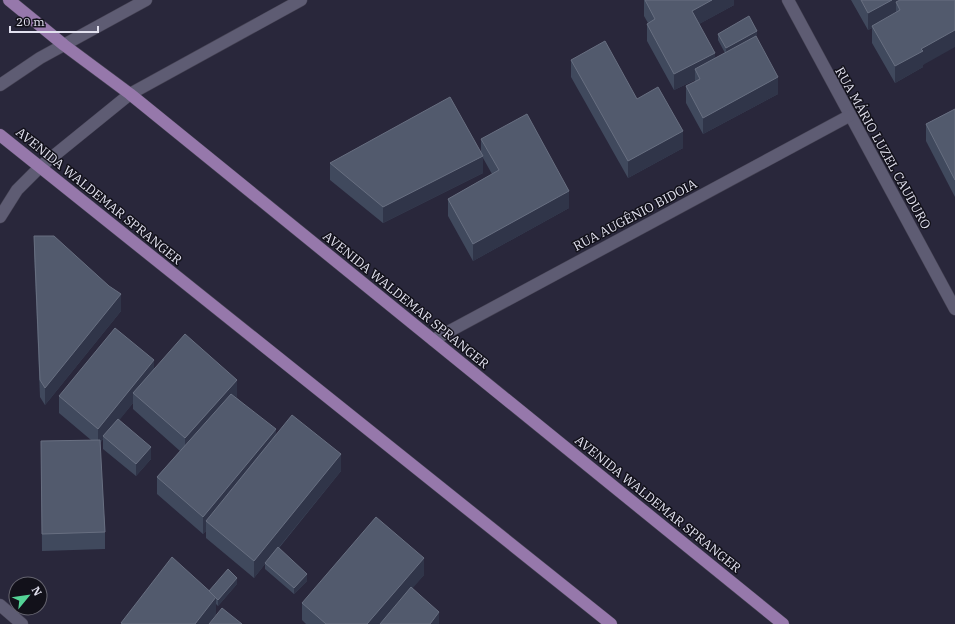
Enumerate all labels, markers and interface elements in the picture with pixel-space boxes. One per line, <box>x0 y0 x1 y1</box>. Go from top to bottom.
scale bar <box>10 8 98 34</box>
text: 20 m <box>16 14 45 29</box>
street label: RUA MÁRIO LUZEL CAUDURO <box>831 64 935 232</box>
street label: AVENIDA WALDEMAR SPRANGER <box>12 124 186 269</box>
street label: RUA AUGÊNIO BIDOIA <box>570 175 700 255</box>
street label: AVENIDA WALDEMAR SPRANGER <box>319 228 493 373</box>
street label: AVENIDA WALDEMAR SPRANGER <box>571 432 745 577</box>
north arrow <box>8 576 48 616</box>
text: N <box>29 584 45 599</box>

